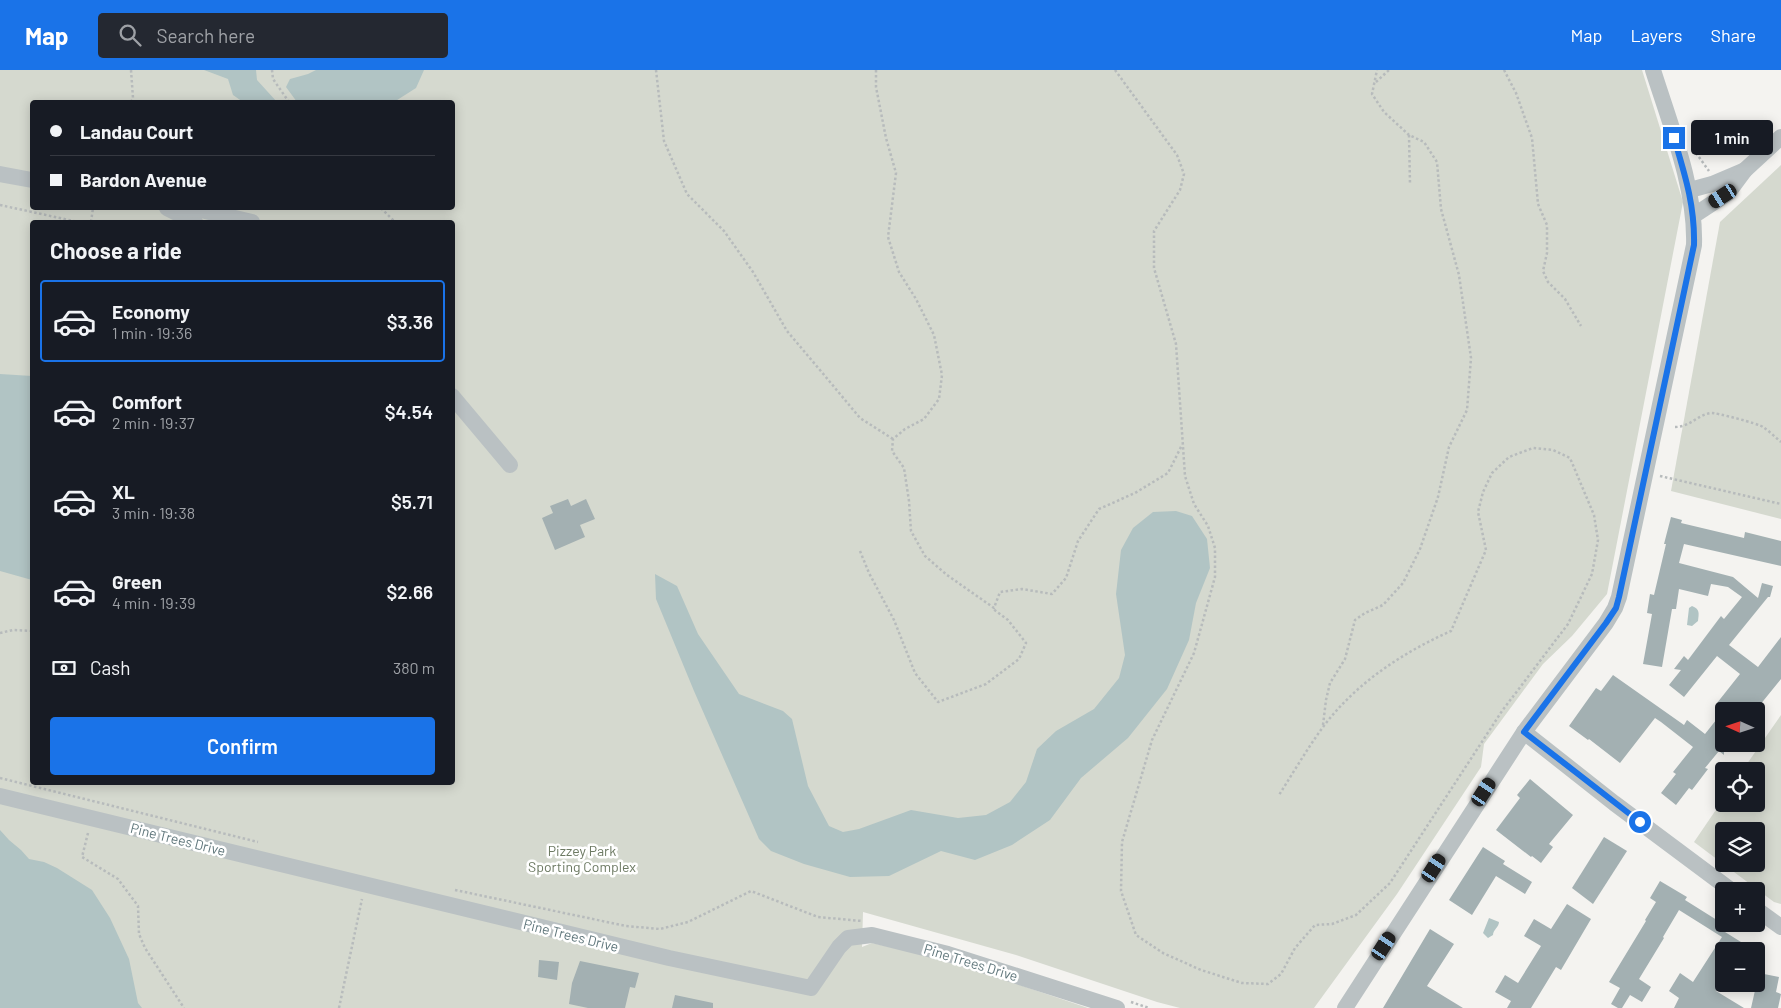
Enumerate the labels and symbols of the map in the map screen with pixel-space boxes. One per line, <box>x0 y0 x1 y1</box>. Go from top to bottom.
callout: 1 min <box>1692 120 1774 156</box>
route end <box>1663 127 1685 149</box>
car <box>1706 182 1739 210</box>
north arrow <box>1715 702 1765 752</box>
car <box>1469 775 1498 809</box>
route start <box>1629 811 1651 833</box>
street label: Pine Trees Drive <box>129 819 227 859</box>
park label: Pizzey Park Sporting Complex <box>528 842 636 875</box>
car <box>1419 851 1448 885</box>
street label: Pine Trees Drive <box>522 915 620 955</box>
car <box>1369 929 1398 963</box>
street label: Pine Trees Drive <box>922 940 1020 984</box>

